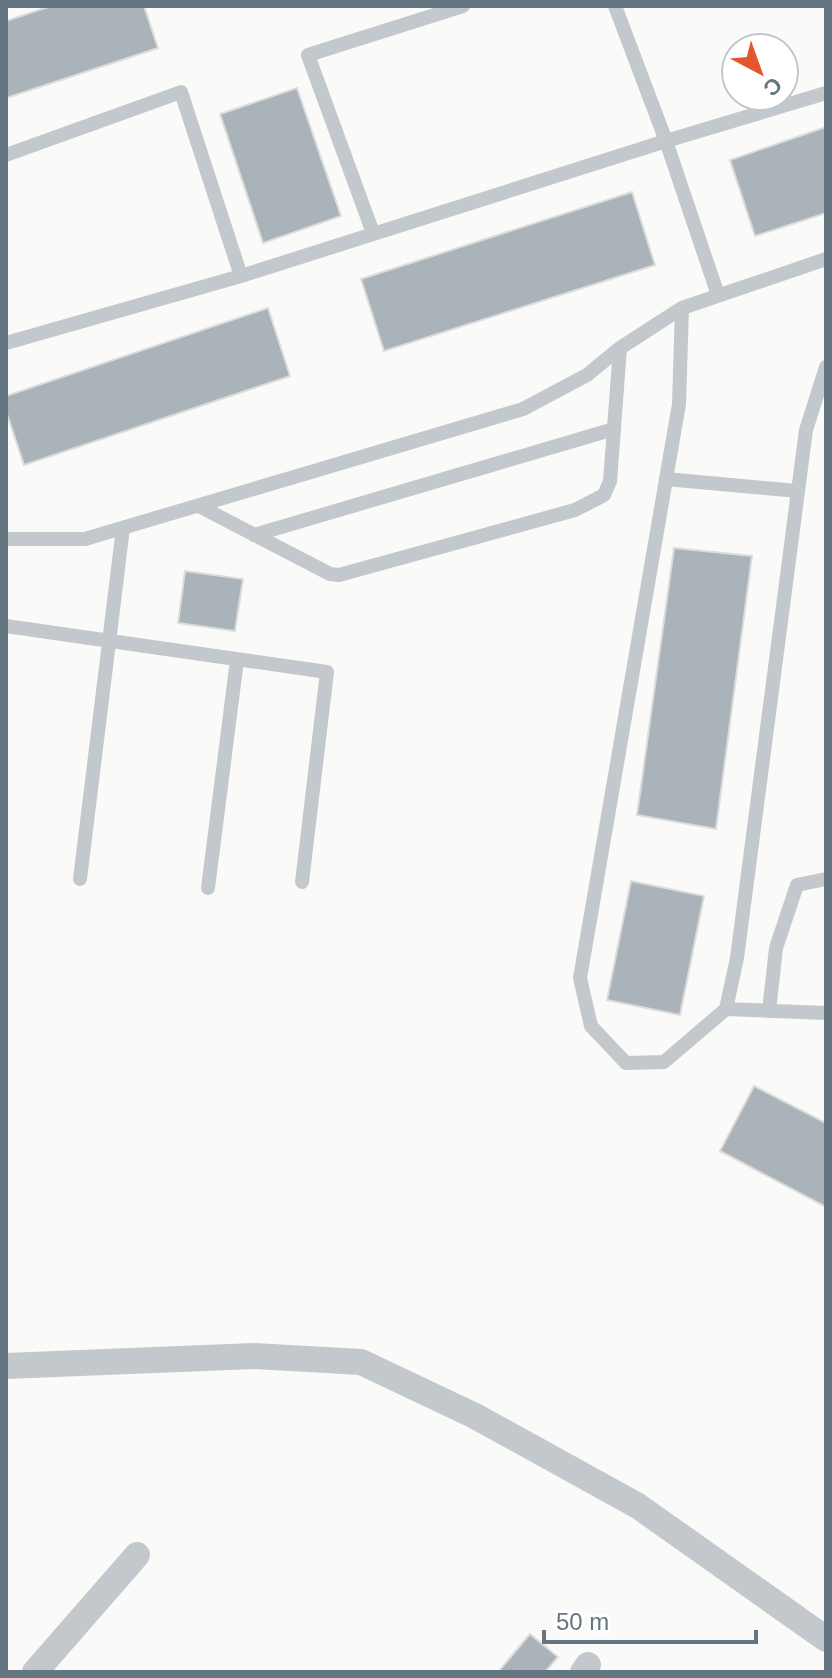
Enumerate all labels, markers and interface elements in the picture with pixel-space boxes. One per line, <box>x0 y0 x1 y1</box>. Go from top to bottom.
north arrow <box>720 32 800 112</box>
text: С <box>759 72 787 101</box>
scale bar <box>544 1594 756 1644</box>
text: 50 m <box>556 1608 609 1635</box>

